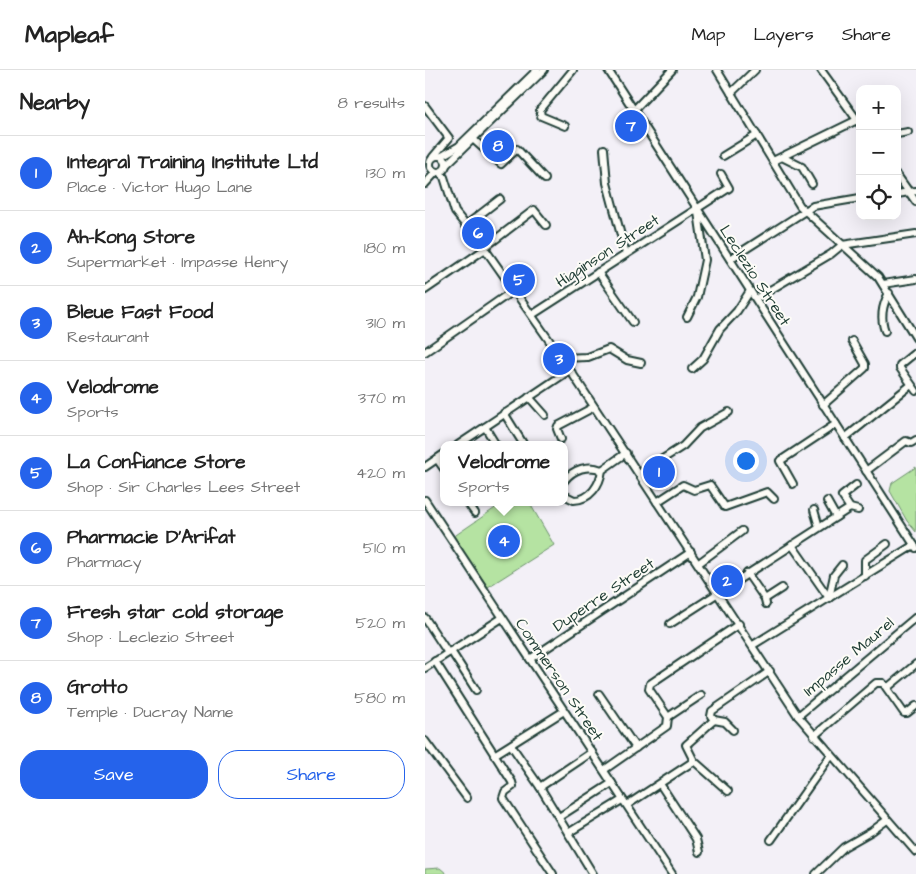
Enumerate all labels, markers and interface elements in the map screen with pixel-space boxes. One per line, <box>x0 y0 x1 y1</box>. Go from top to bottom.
text: Mapleaf <box>25 18 114 52</box>
text: Map <box>691 22 725 47</box>
text: Layers <box>753 22 814 47</box>
text: Share <box>842 22 891 47</box>
map controls <box>856 85 901 220</box>
button: + <box>856 85 901 130</box>
text: Nearby <box>20 88 90 117</box>
text: 8 results <box>338 92 405 114</box>
pin: 7 <box>615 107 647 145</box>
pin: 8 <box>482 127 514 165</box>
button: − <box>856 130 901 175</box>
text: Integral Training Institute Ltd <box>67 149 318 176</box>
text: 1 <box>35 162 37 184</box>
text: 130 m <box>366 162 405 184</box>
button: locate <box>856 175 901 220</box>
text: Place · Victor Hugo Lane <box>67 176 252 198</box>
street label: Higginson Street <box>551 209 665 294</box>
pin: 6 <box>462 214 494 252</box>
street label: Leclezio Street <box>714 221 796 331</box>
text: Ah-Kong Store <box>67 224 195 251</box>
text: 2 <box>31 237 41 259</box>
text: 180 m <box>364 237 405 259</box>
text: Supermarket · Impasse Henry <box>67 251 288 273</box>
pin: 5 <box>503 261 535 299</box>
text: Bleue Fast Food <box>67 299 213 326</box>
text: 3 <box>32 312 40 334</box>
text: 310 m <box>366 312 405 334</box>
text: Restaurant <box>67 326 149 348</box>
pin: 3 <box>543 340 575 378</box>
text: Velodrome <box>67 374 159 401</box>
text: 4 <box>31 387 41 409</box>
text: 370 m <box>358 387 405 409</box>
text: Sports <box>67 401 119 423</box>
popup <box>440 441 568 506</box>
your location <box>733 448 759 474</box>
text: La Confiance Store <box>67 449 246 476</box>
text: Velodrome <box>458 449 550 476</box>
pin: 1 <box>643 453 675 491</box>
text: 5 <box>30 462 42 484</box>
text: 420 m <box>356 462 405 484</box>
text: Shop · Sir Charles Lees Street <box>67 476 300 498</box>
text: Sports <box>458 476 510 498</box>
pin: 4 <box>488 522 520 560</box>
text: Pharmacie D'Arifat <box>67 524 235 551</box>
text: 6 <box>31 537 41 559</box>
text: 510 m <box>363 537 405 559</box>
text: Pharmacy <box>67 551 142 573</box>
street label: Duperre Street <box>548 552 659 637</box>
pin: 2 <box>711 562 743 600</box>
text: Fresh star cold storage <box>67 599 284 626</box>
text: 7 <box>31 612 41 634</box>
text: 520 m <box>356 612 405 634</box>
street label: Impasse Maurel <box>798 612 899 701</box>
street label: Commerson Street <box>510 614 609 746</box>
text: Shop · Leclezio Street <box>67 626 234 648</box>
text: Grotto <box>67 674 127 701</box>
text: 8 <box>31 687 41 709</box>
text: 580 m <box>354 687 405 709</box>
text: Temple · Ducray Name <box>67 701 233 723</box>
button: Save <box>20 750 208 799</box>
button: Share <box>218 750 405 799</box>

